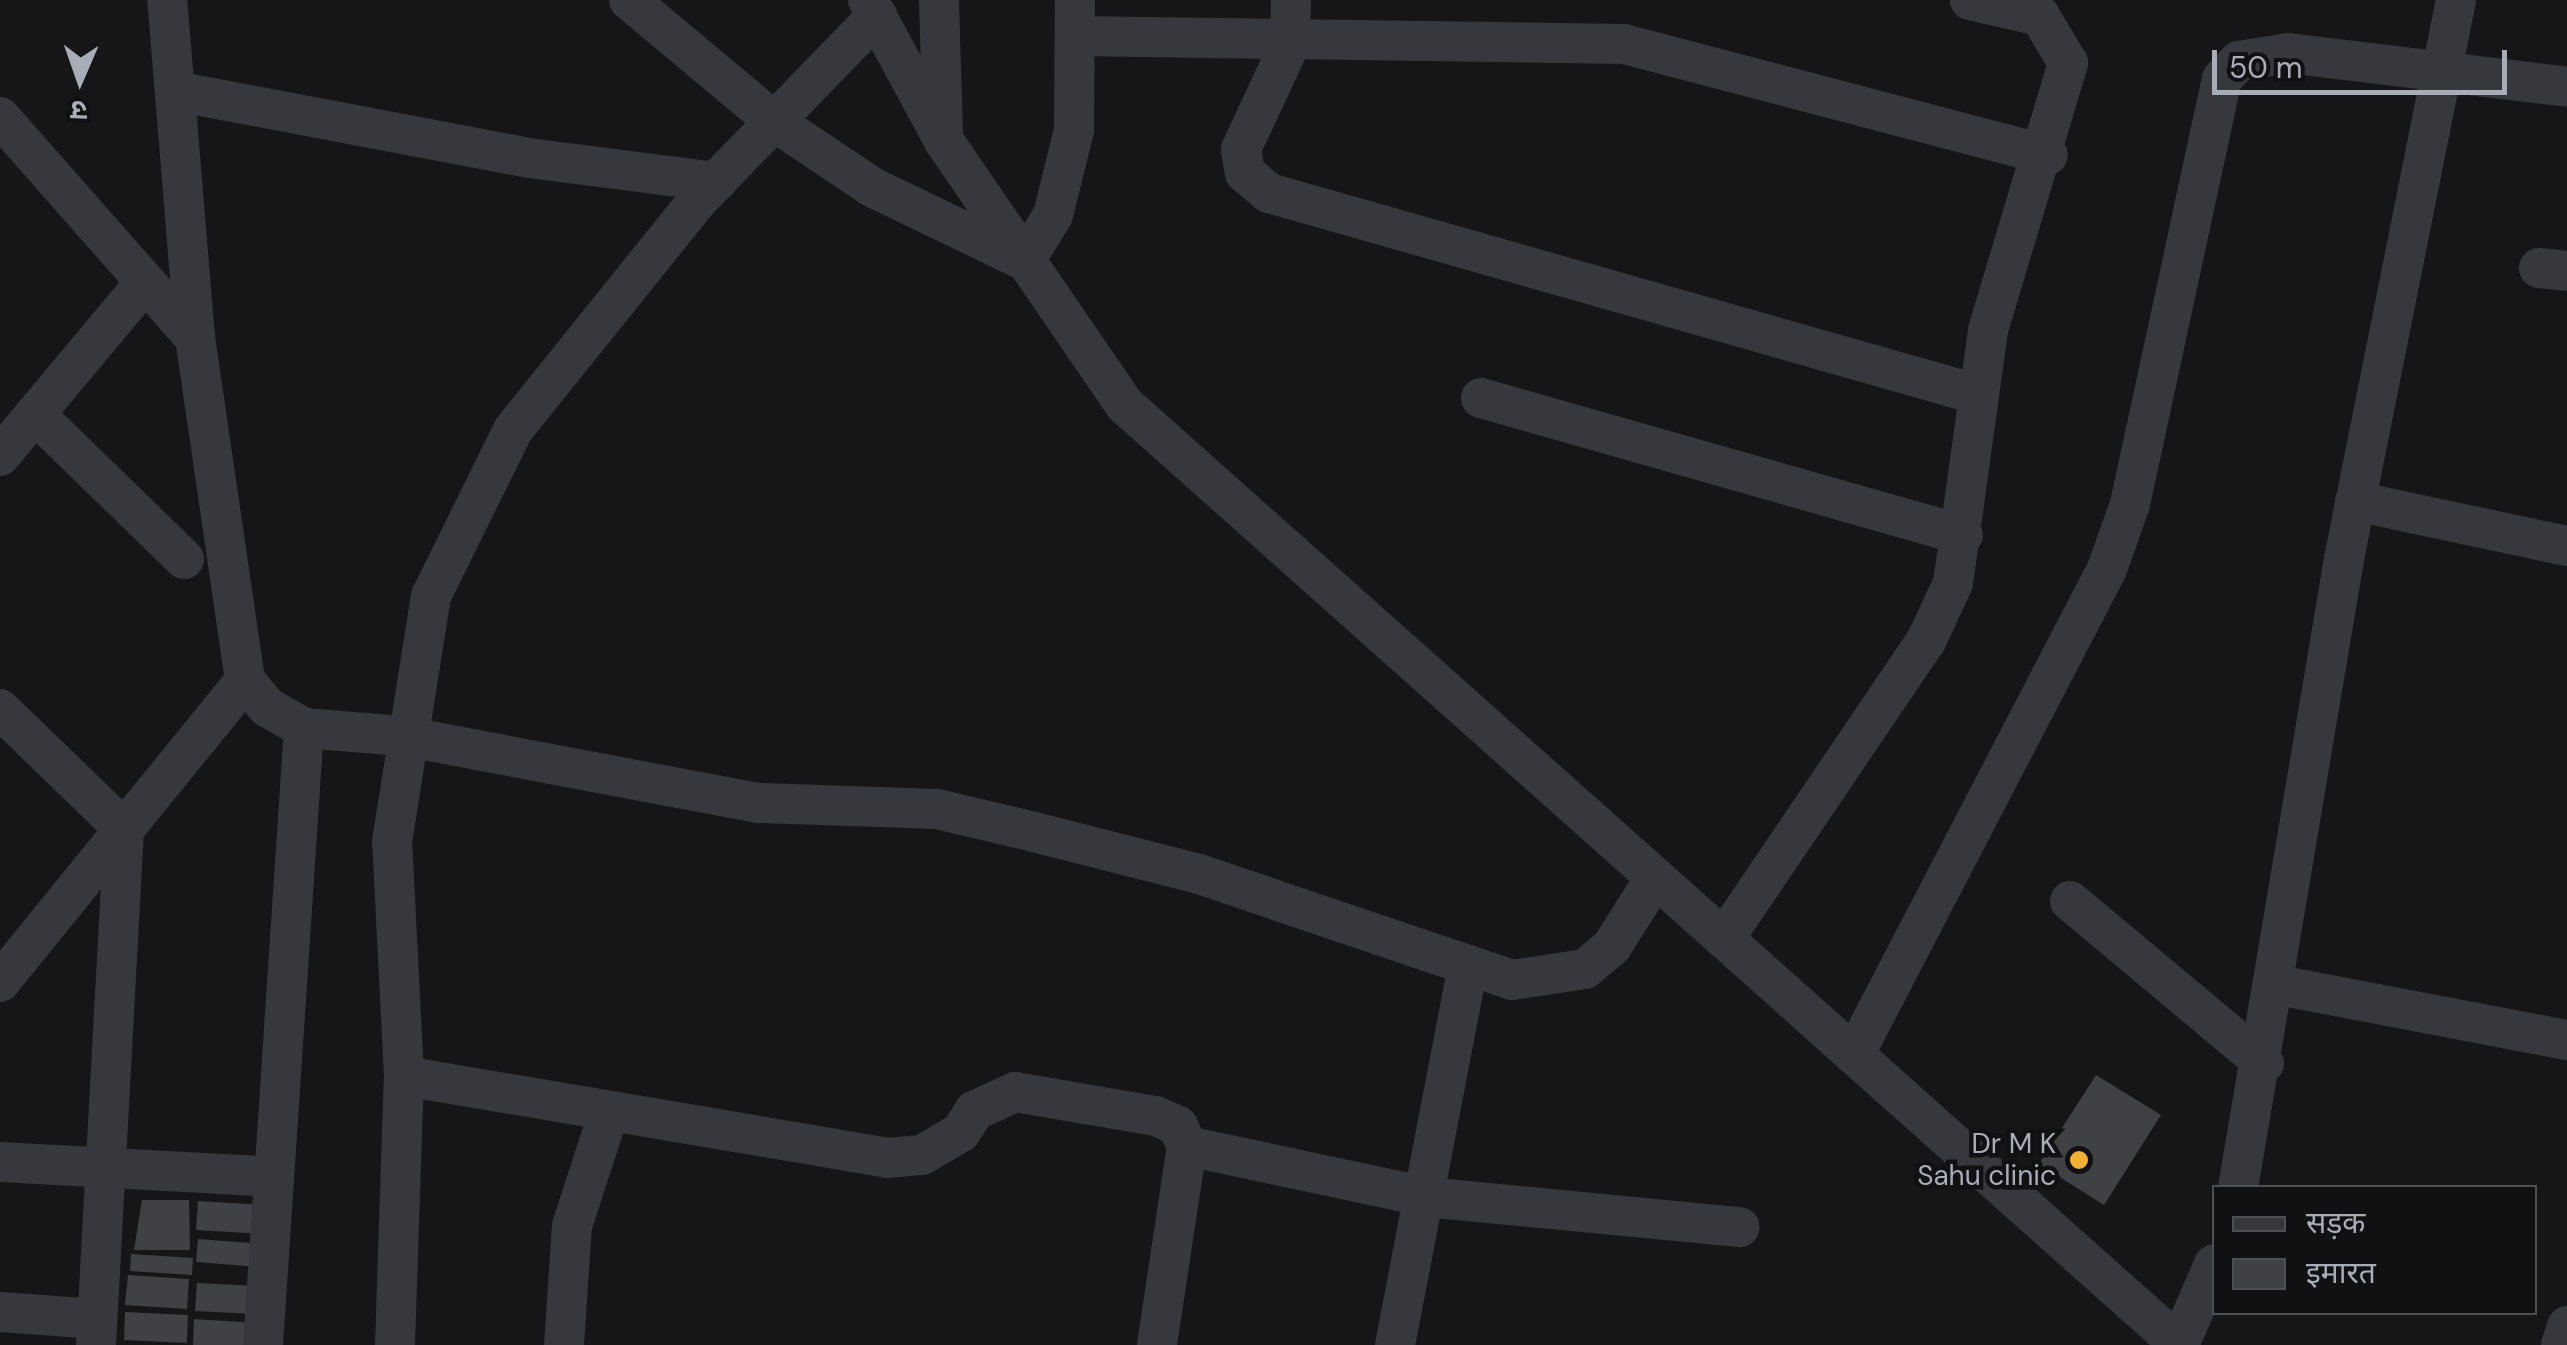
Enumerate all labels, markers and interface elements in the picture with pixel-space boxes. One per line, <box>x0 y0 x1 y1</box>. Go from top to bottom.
north arrow <box>30 30 130 130</box>
scale bar <box>2217 30 2512 92</box>
text: 50 m <box>2229 48 2303 87</box>
text: उ <box>70 92 88 129</box>
place label: Dr M K Sahu clinic <box>1917 1127 2056 1193</box>
marker: Dr M K Sahu clinic <box>2066 1147 2092 1173</box>
legend <box>2212 1185 2537 1315</box>
text: सड़क <box>2306 1203 2365 1242</box>
text: इमारत <box>2306 1253 2376 1292</box>

